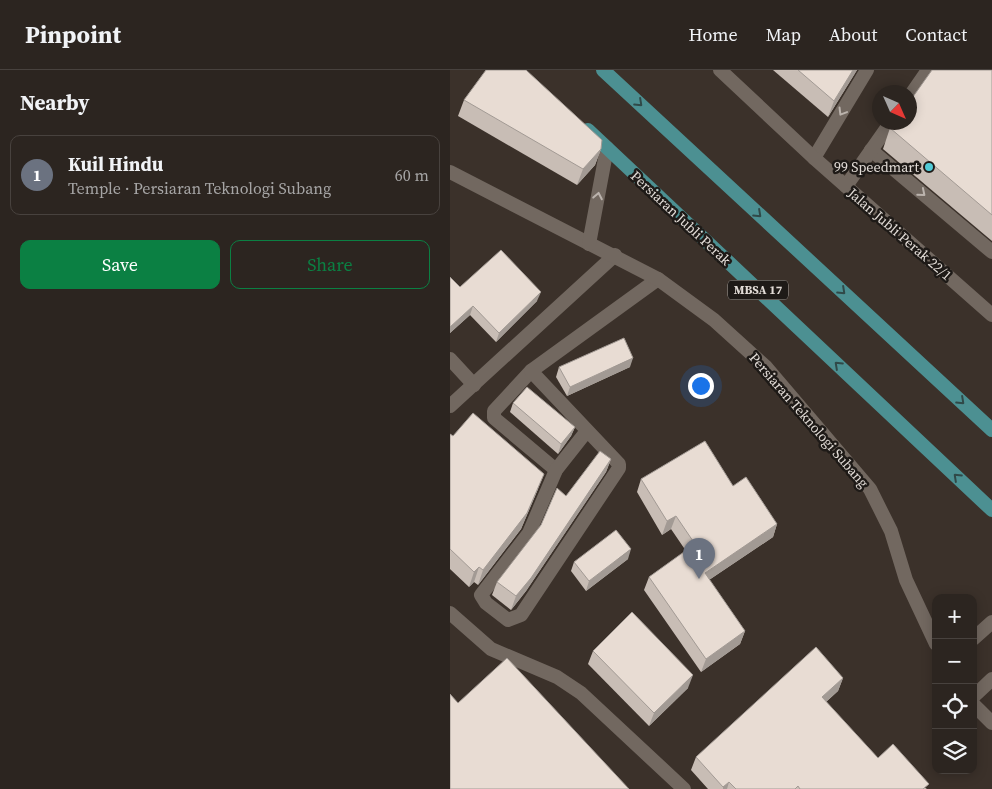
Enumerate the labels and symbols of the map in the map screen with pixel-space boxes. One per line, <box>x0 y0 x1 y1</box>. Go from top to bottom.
north arrow <box>872 85 917 130</box>
one-way arrow <box>634 97 643 106</box>
one-way arrow <box>838 106 848 115</box>
place label: 99 Speedmart <box>834 157 919 177</box>
marker: 99 Speedmart <box>923 161 935 173</box>
street label: Persiaran Jubli Perak <box>626 166 736 270</box>
street label: Jalan Jubli Perak 22/1 <box>843 183 956 285</box>
one-way arrow <box>916 187 925 196</box>
one-way arrow <box>593 192 603 201</box>
one-way arrow <box>753 208 762 217</box>
road number: MBSA 17 <box>728 280 788 300</box>
one-way arrow <box>836 285 845 294</box>
street label: Persiaran Teknologi Subang <box>745 348 873 492</box>
one-way arrow <box>835 362 844 371</box>
your location <box>688 373 714 399</box>
one-way arrow <box>955 396 964 405</box>
one-way arrow <box>953 474 962 483</box>
pin: 1 <box>683 538 715 579</box>

